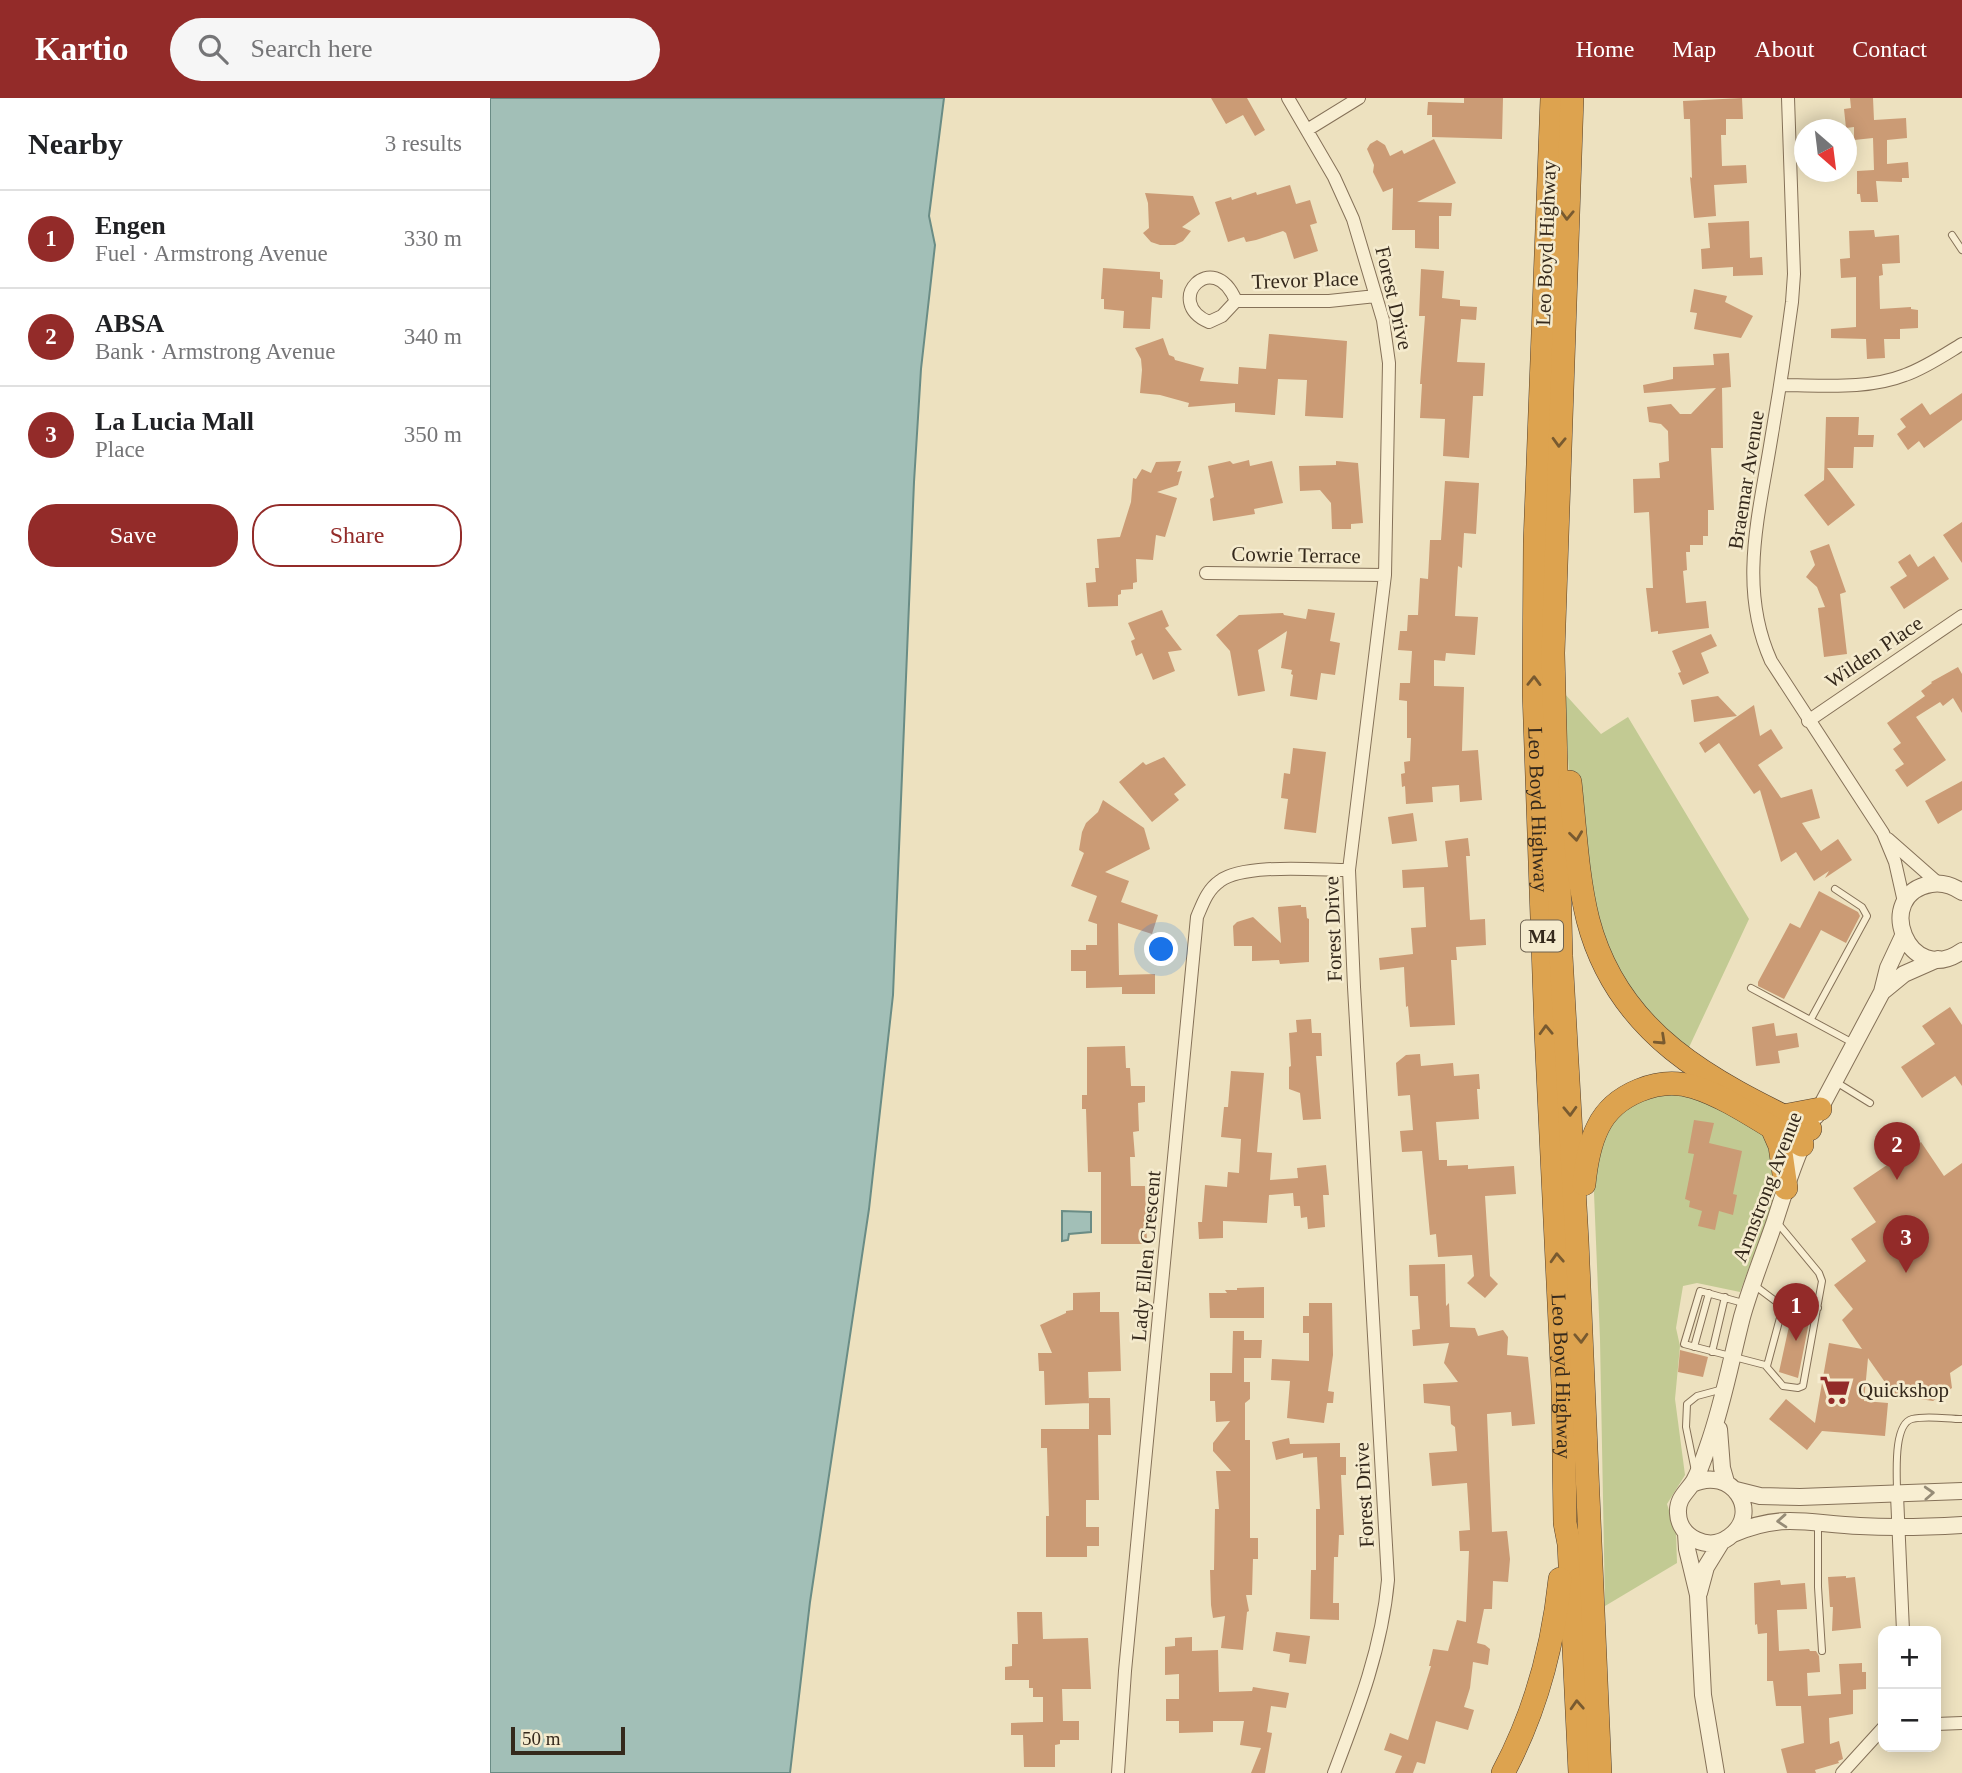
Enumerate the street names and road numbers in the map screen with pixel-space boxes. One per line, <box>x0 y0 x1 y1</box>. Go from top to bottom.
street label: Leo Boyd Highway <box>1531 159 1561 326</box>
street label: Forest Drive <box>1370 244 1418 352</box>
street label: Trevor Place <box>1251 266 1359 294</box>
street label: Braemar Avenue <box>1723 409 1769 551</box>
street label: Cowrie Terrace <box>1231 542 1361 568</box>
street label: Wilden Place <box>1821 611 1927 693</box>
street label: Leo Boyd Highway <box>1523 726 1553 893</box>
street label: Forest Drive <box>1319 876 1347 982</box>
road number: M4 <box>1521 920 1563 951</box>
street label: Armstrong Avenue <box>1727 1109 1807 1265</box>
street label: Lady Ellen Crescent <box>1127 1169 1165 1342</box>
street label: Leo Boyd Highway <box>1547 1293 1576 1460</box>
street label: Forest Drive <box>1349 1442 1379 1548</box>

